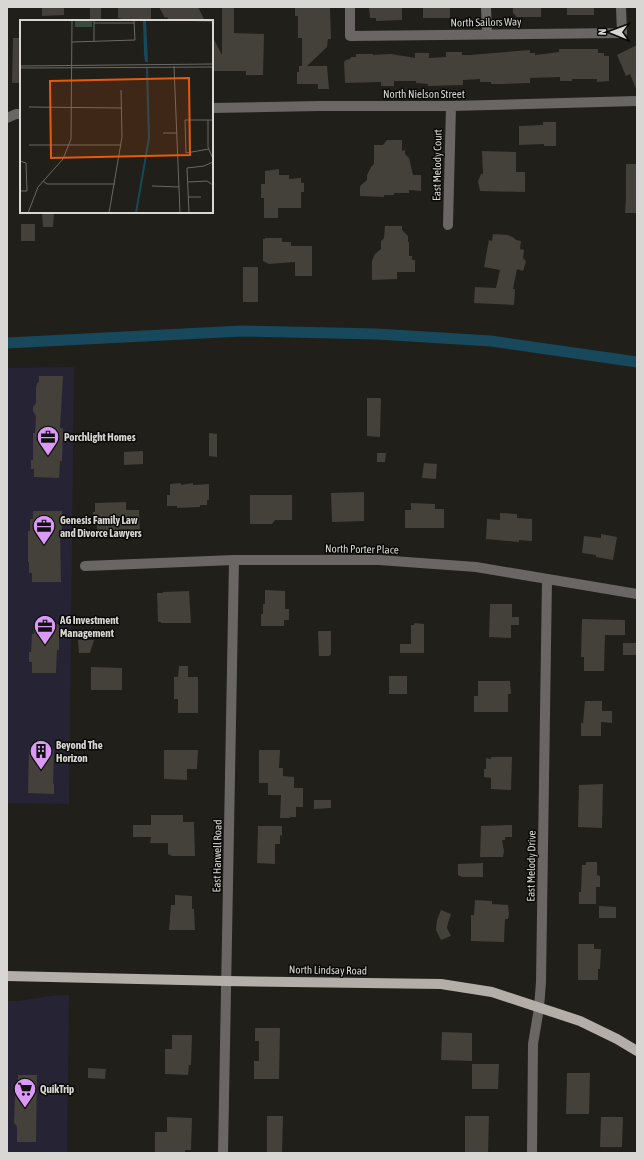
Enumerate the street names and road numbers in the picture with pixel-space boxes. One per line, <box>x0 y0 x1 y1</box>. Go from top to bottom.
street label: North Sailors Way <box>450 15 522 29</box>
street label: North Nielson Street <box>383 88 465 100</box>
street label: East Melody Court <box>430 129 444 201</box>
street label: North Porter Place <box>325 542 399 556</box>
street label: East Harwell Road <box>210 819 224 893</box>
street label: East Melody Drive <box>524 830 538 902</box>
street label: North Lindsay Road <box>289 963 367 977</box>

